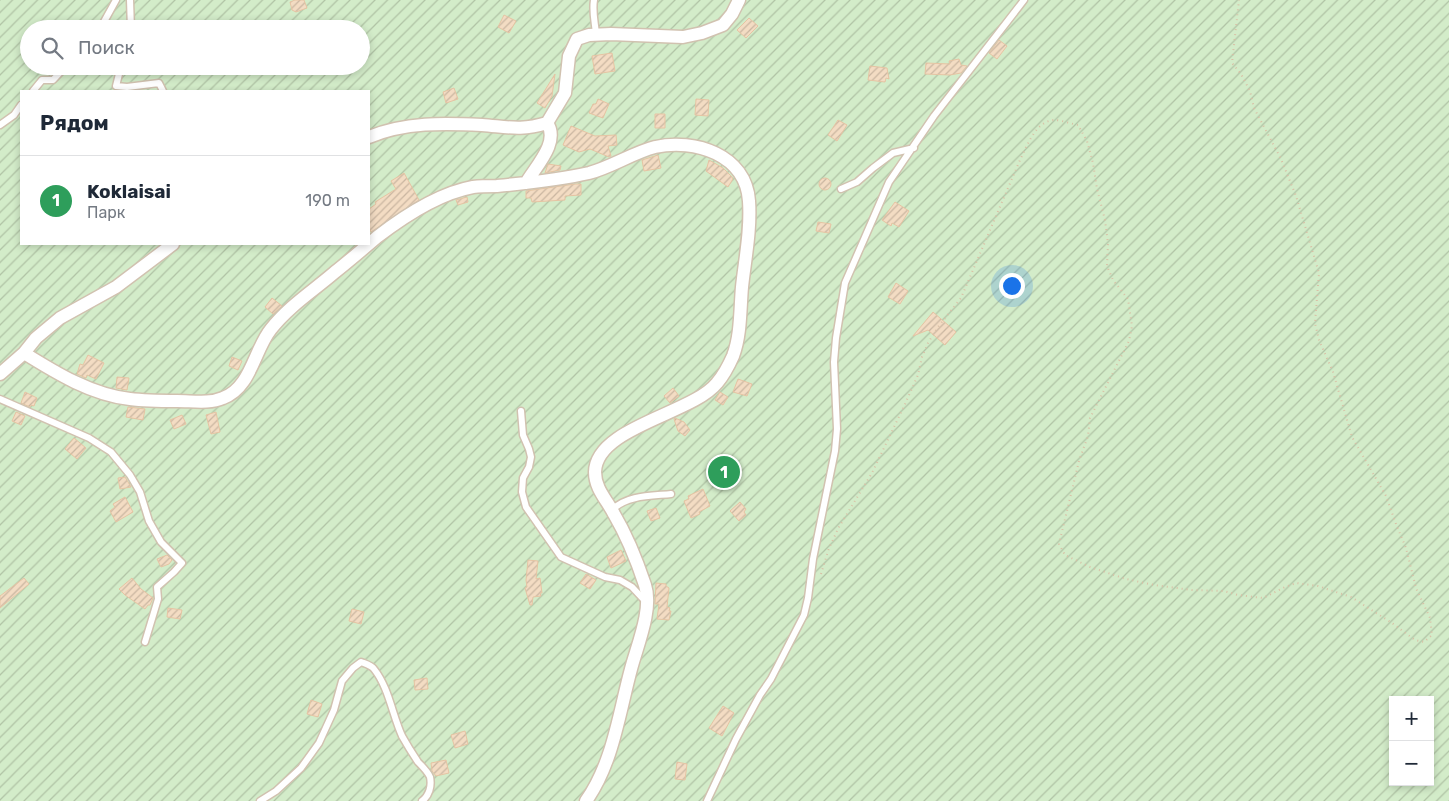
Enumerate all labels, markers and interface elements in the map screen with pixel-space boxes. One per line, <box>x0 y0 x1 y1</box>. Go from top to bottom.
search box <box>20 20 370 75</box>
icon: search <box>38 34 66 62</box>
text: Поиск <box>78 36 135 59</box>
text: Рядом <box>40 110 109 135</box>
text: Koklaisai <box>87 180 171 203</box>
text: 1 <box>52 191 60 210</box>
text: 190 m <box>305 191 350 210</box>
text: Парк <box>87 203 125 222</box>
your location <box>999 273 1025 299</box>
pin: 1 <box>708 453 740 491</box>
map controls <box>1389 696 1434 786</box>
button: + <box>1389 696 1434 741</box>
button: − <box>1389 741 1434 786</box>

